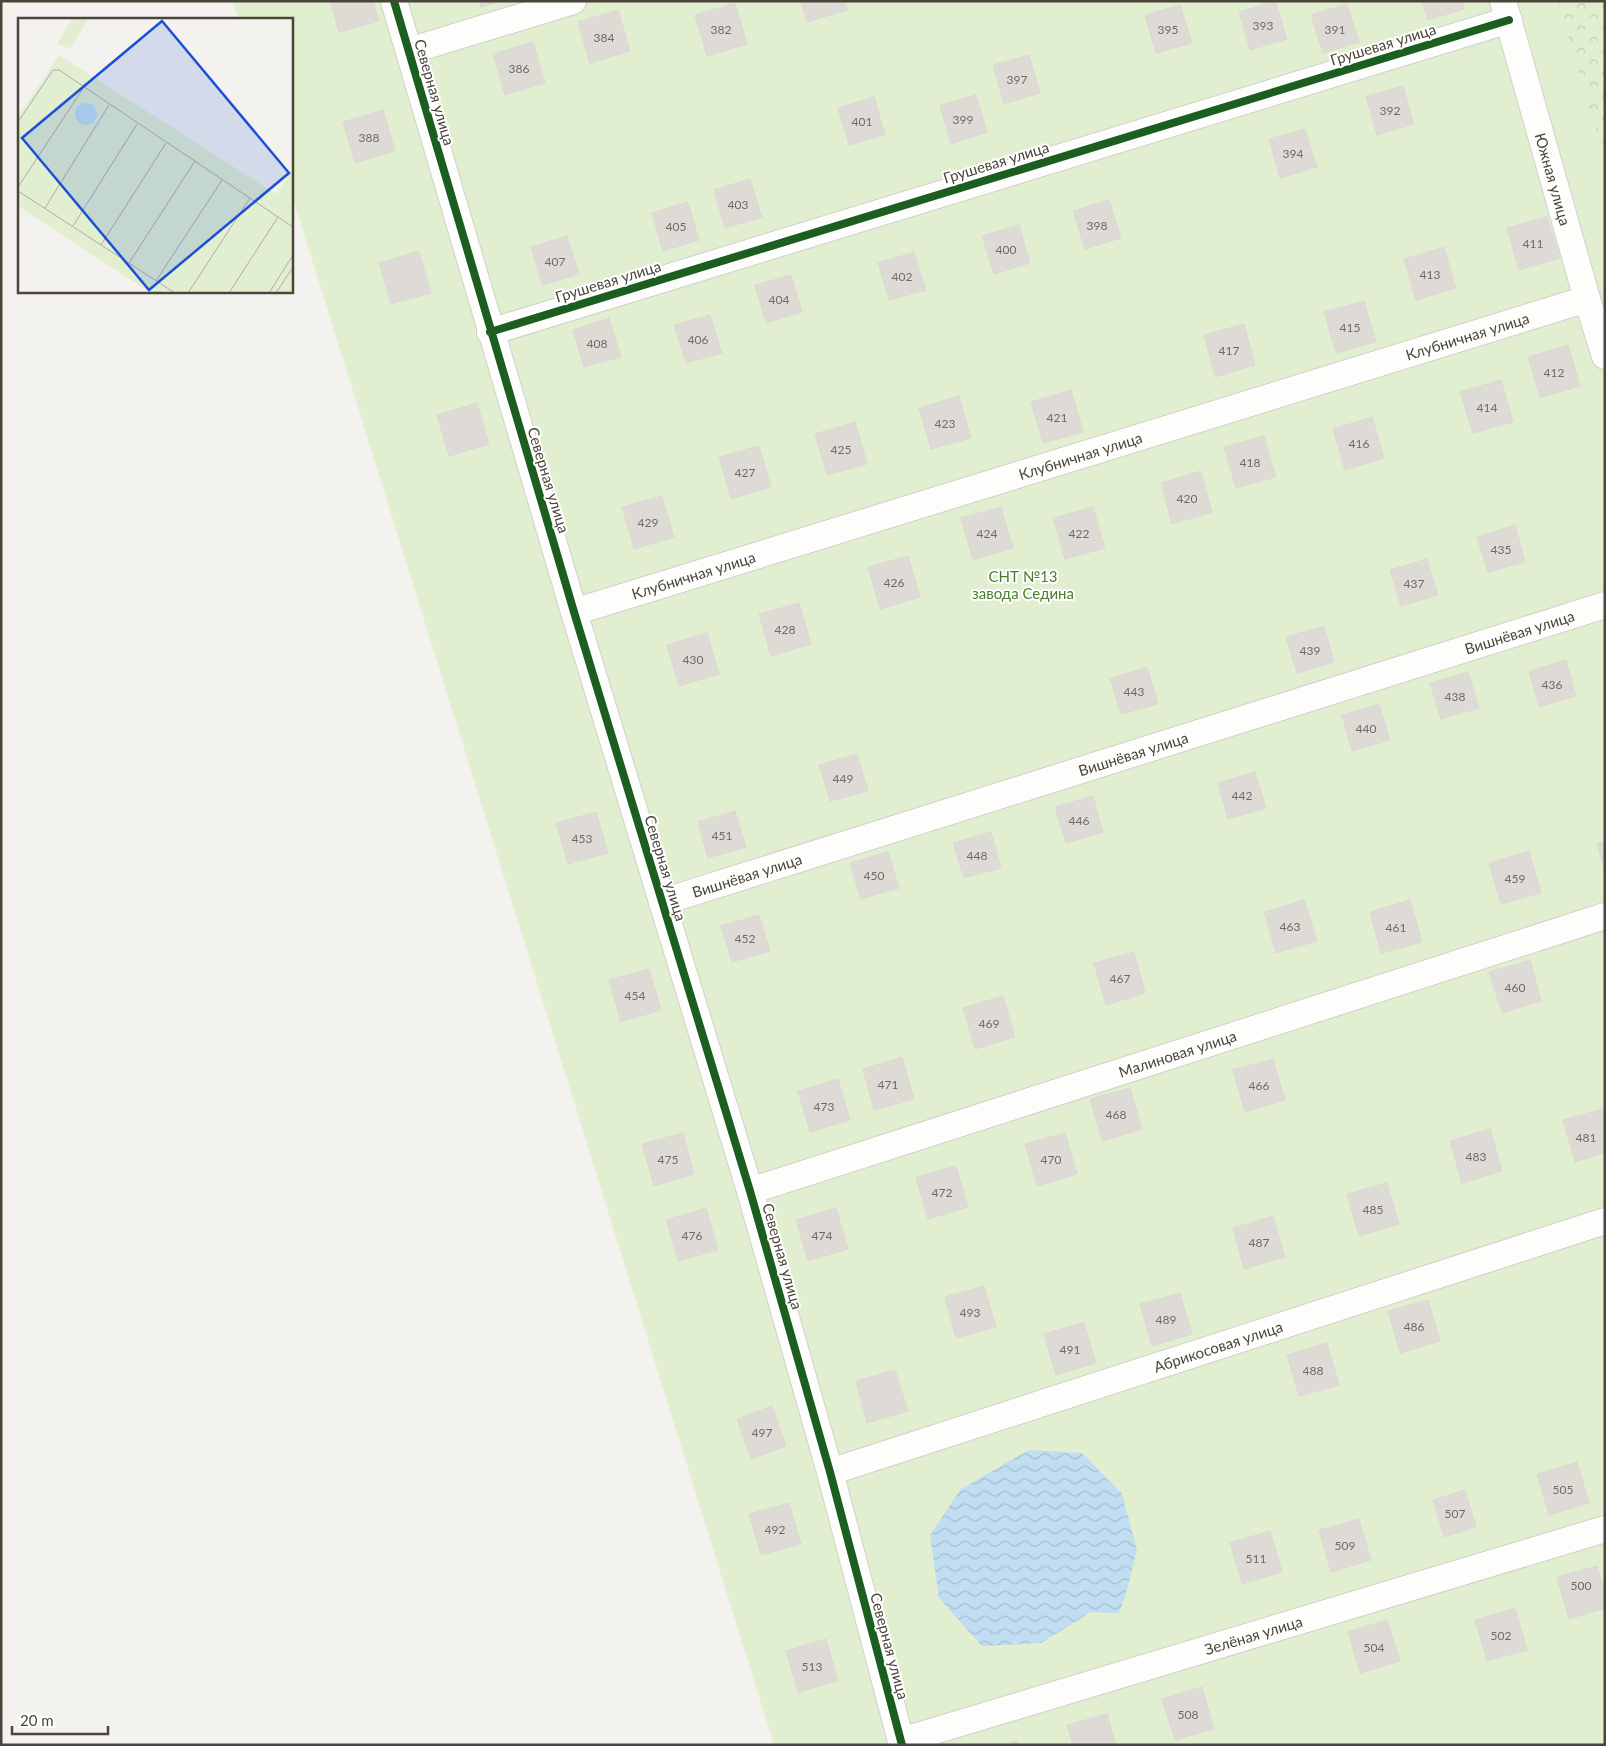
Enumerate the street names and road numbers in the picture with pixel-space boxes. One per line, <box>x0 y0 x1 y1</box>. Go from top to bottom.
street label: Грушевая улица <box>1328 19 1438 69</box>
street label: Северная улица <box>411 37 459 147</box>
street label: Южная улица <box>1532 131 1575 227</box>
street label: Грушевая улица <box>941 137 1051 187</box>
street label: Грушевая улица <box>553 256 663 306</box>
street label: Клубничная улица <box>1403 308 1531 364</box>
street label: Северная улица <box>524 425 574 535</box>
street label: Клубничная улица <box>1016 428 1144 483</box>
street label: Клубничная улица <box>629 548 757 603</box>
street label: Вишнёвая улица <box>1462 606 1577 658</box>
street label: Вишнёвая улица <box>1076 728 1190 779</box>
street label: Северная улица <box>641 813 691 923</box>
street label: Вишнёвая улица <box>690 850 804 901</box>
street label: Малиновая улица <box>1116 1026 1239 1081</box>
street label: Северная улица <box>759 1201 807 1311</box>
street label: Абрикосовая улица <box>1151 1317 1285 1376</box>
street label: Северная улица <box>867 1591 913 1701</box>
street label: Зелёная улица <box>1202 1612 1304 1658</box>

